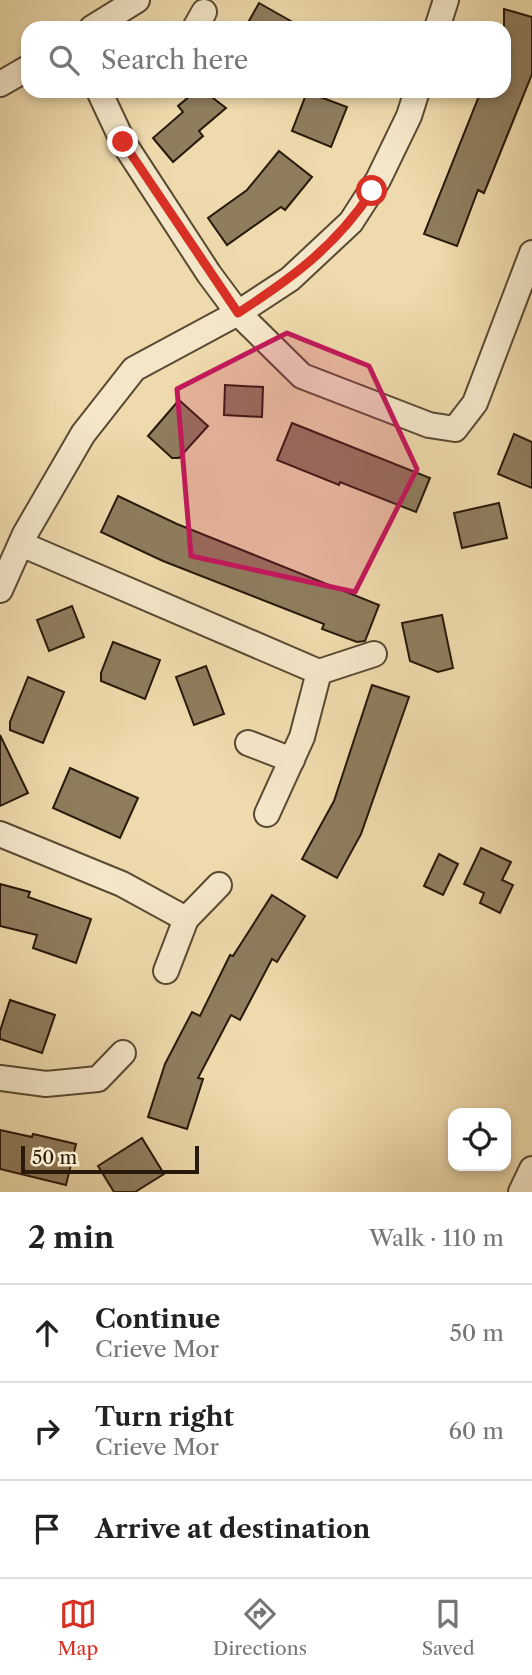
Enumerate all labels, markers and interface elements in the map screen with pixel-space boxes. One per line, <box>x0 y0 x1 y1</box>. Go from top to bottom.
search box <box>21 21 511 98</box>
icon: search <box>45 41 83 79</box>
text: Search here <box>101 44 248 76</box>
route end <box>107 126 138 157</box>
route start <box>356 175 387 206</box>
map controls <box>448 1108 511 1171</box>
button: locate <box>448 1108 511 1171</box>
scale bar <box>21 1143 200 1175</box>
text: 50 m <box>32 1146 77 1169</box>
text: 2 min <box>28 1219 114 1256</box>
text: Walk · 110 m <box>369 1224 504 1252</box>
text: Continue <box>95 1303 220 1335</box>
icon: ahead <box>28 1314 66 1352</box>
text: 50 m <box>449 1319 504 1347</box>
text: Crieve Mor <box>95 1335 219 1363</box>
text: Turn right <box>95 1401 234 1433</box>
icon: right <box>28 1412 66 1450</box>
text: 60 m <box>448 1417 504 1445</box>
text: Crieve Mor <box>95 1433 219 1461</box>
icon: arrive <box>28 1510 66 1548</box>
text: Arrive at destination <box>95 1513 370 1545</box>
tab: Map <box>57 1595 98 1660</box>
tab: Directions <box>213 1595 307 1660</box>
tab: Saved <box>422 1595 475 1660</box>

